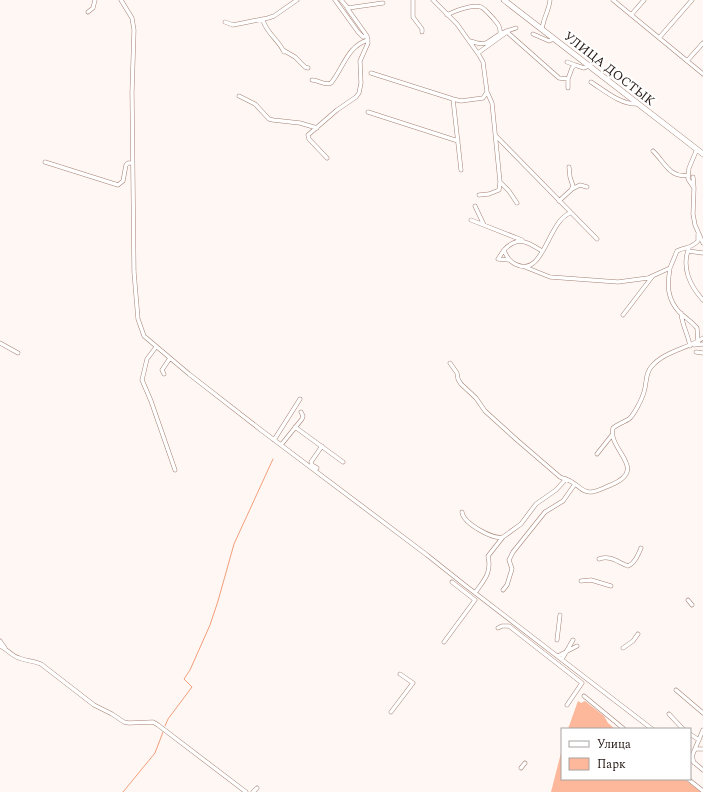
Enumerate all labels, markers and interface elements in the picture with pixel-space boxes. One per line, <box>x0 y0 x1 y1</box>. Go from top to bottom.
street label: УЛИЦА ДОСТЫК <box>559 27 660 111</box>
legend <box>561 728 691 780</box>
text: Улица <box>597 735 631 754</box>
text: Парк <box>597 755 626 774</box>

